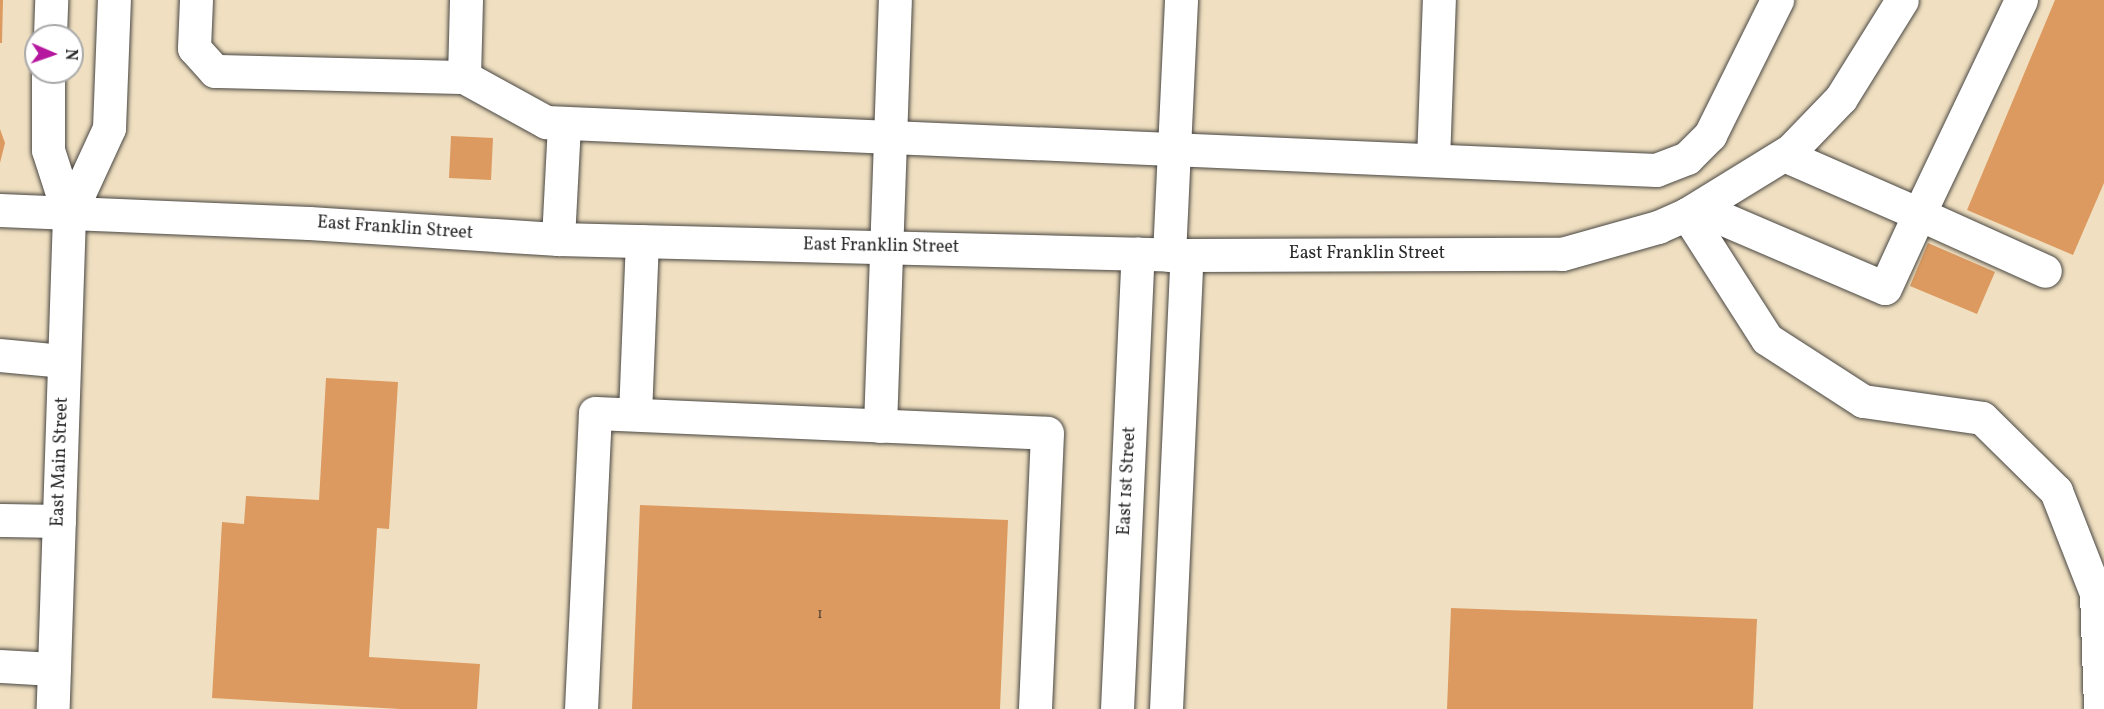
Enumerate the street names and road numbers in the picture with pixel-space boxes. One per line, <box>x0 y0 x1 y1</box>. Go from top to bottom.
street label: East Franklin Street <box>316 213 474 245</box>
street label: East Franklin Street <box>803 235 959 259</box>
street label: East Franklin Street <box>1289 243 1445 265</box>
street label: East Main Street <box>48 397 74 527</box>
street label: East 1st Street <box>1114 426 1142 536</box>

